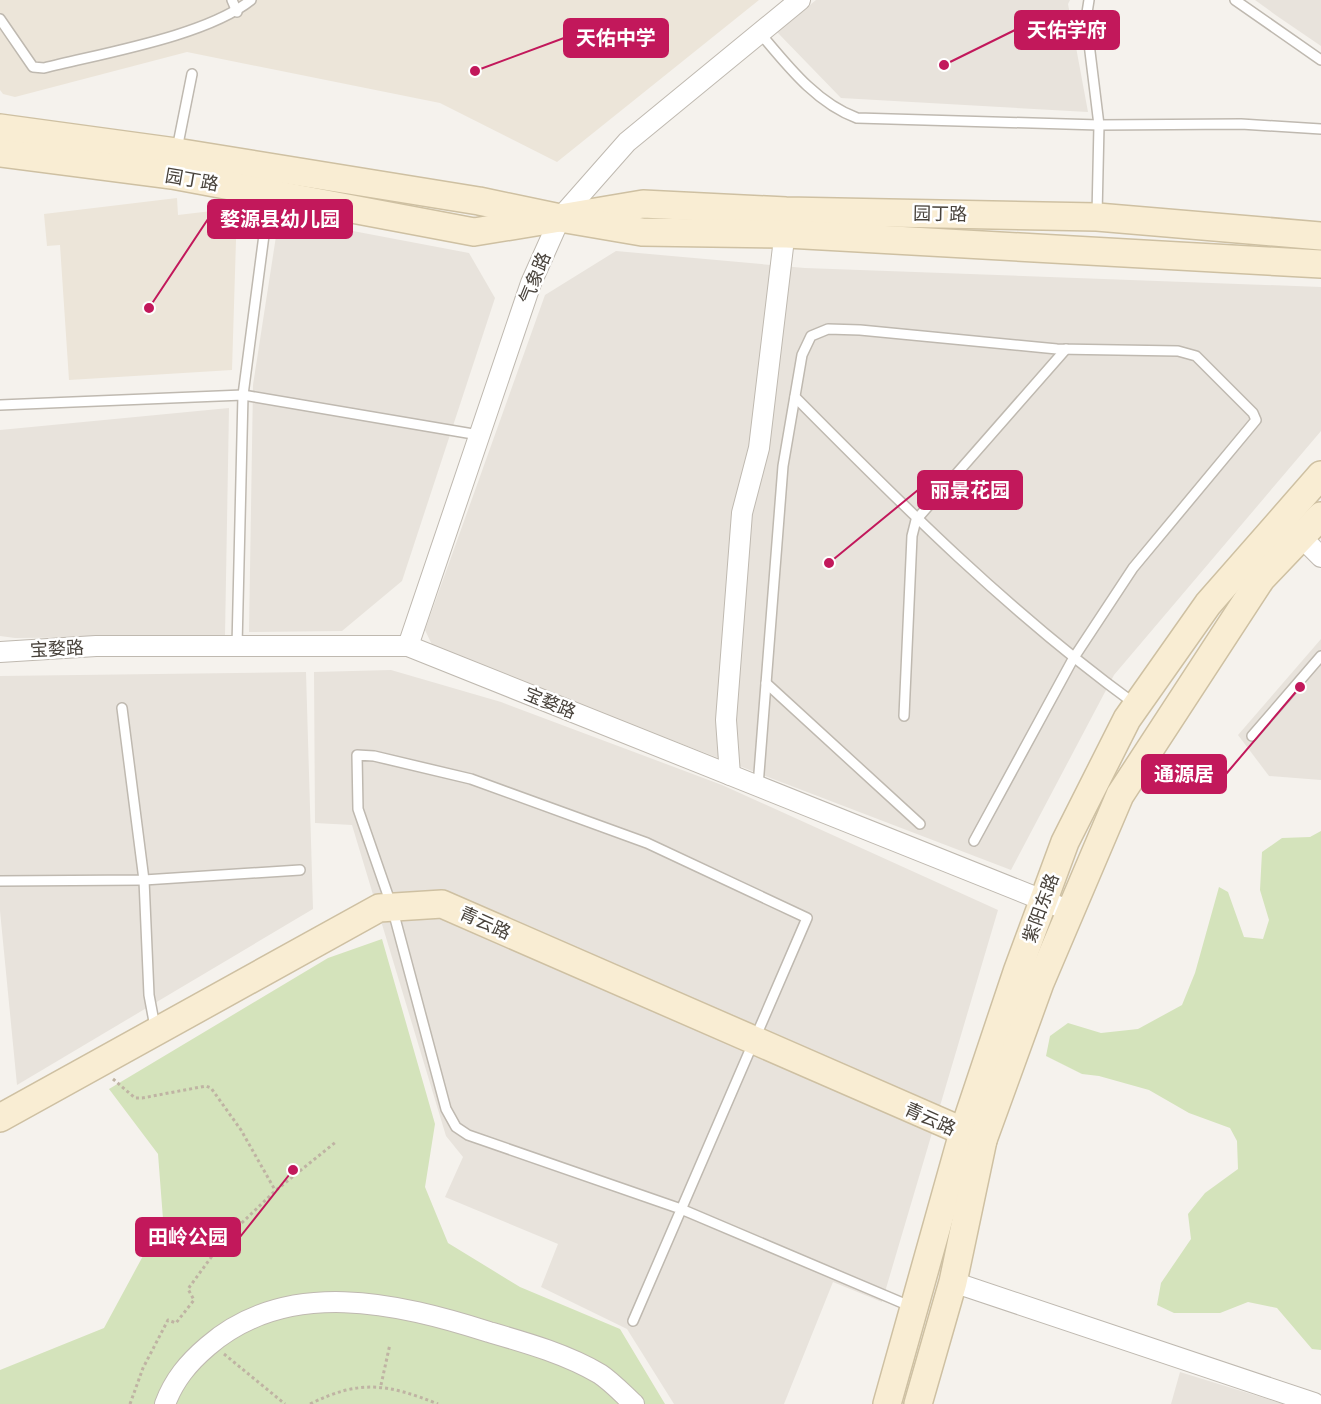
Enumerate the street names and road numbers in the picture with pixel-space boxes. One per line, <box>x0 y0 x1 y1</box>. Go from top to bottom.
street label: 园丁路 <box>164 163 221 196</box>
street label: 园丁路 <box>913 202 967 225</box>
street label: 气象路 <box>514 248 555 307</box>
street label: 宝婺路 <box>29 636 85 661</box>
street label: 宝婺路 <box>521 682 580 723</box>
street label: 紫阳东路 <box>1017 870 1064 946</box>
street label: 青云路 <box>456 901 515 944</box>
street label: 青云路 <box>901 1097 960 1140</box>

